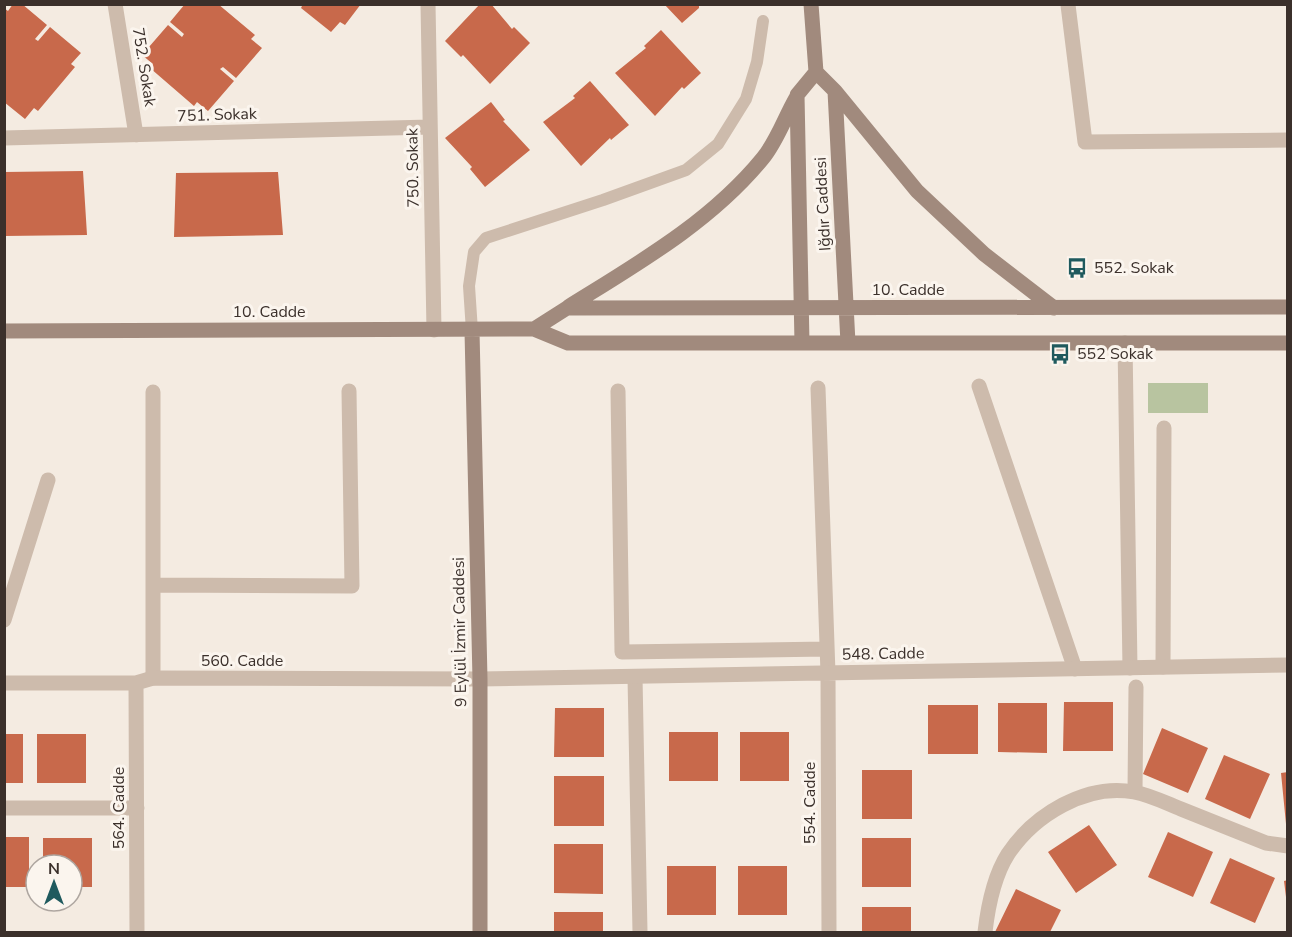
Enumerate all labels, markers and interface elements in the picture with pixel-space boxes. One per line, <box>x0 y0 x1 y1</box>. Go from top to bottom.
street label: 752. Sokak <box>127 26 161 109</box>
street label: 751. Sokak <box>177 103 258 127</box>
street label: 750. Sokak <box>401 127 425 208</box>
street label: Iğdır Caddesi <box>810 157 836 251</box>
bus stop icon: 552. Sokak <box>1065 256 1089 280</box>
place label: 552. Sokak <box>1094 257 1175 279</box>
street label: 10. Cadde <box>871 279 945 301</box>
street label: 10. Cadde <box>232 301 306 323</box>
bus stop icon: 552 Sokak <box>1048 342 1072 366</box>
place label: 552 Sokak <box>1077 343 1154 365</box>
street label: 9 Eylül İzmir Caddesi <box>448 557 472 707</box>
street label: 548. Cadde <box>841 642 925 666</box>
street label: 560. Cadde <box>201 650 283 672</box>
street label: 554. Cadde <box>799 762 821 844</box>
street label: 564. Cadde <box>108 767 130 849</box>
north arrow <box>24 853 84 913</box>
text: N <box>48 858 60 880</box>

